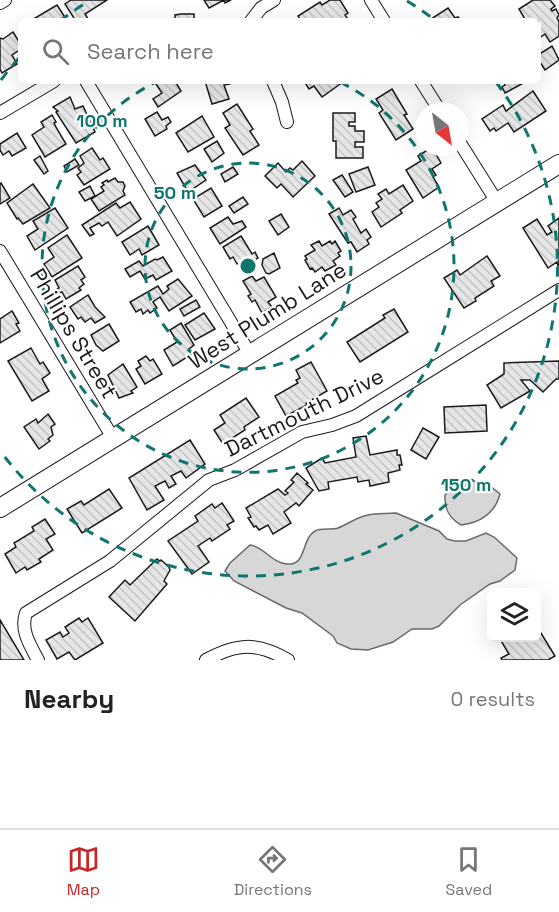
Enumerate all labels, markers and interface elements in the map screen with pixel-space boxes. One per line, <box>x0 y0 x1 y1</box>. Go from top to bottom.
search box <box>18 18 541 84</box>
icon: search <box>39 35 72 68</box>
text: Search here <box>87 37 214 65</box>
north arrow <box>415 102 469 156</box>
text: 100 m <box>76 109 128 132</box>
text: 50 m <box>154 181 196 204</box>
street label: West Plumb Lane <box>183 255 351 375</box>
centre of rings <box>238 256 258 276</box>
street label: Phillips Street <box>24 263 124 403</box>
street label: Dartmouth Drive <box>220 361 388 463</box>
text: 150 m <box>441 473 491 496</box>
map controls <box>487 588 541 642</box>
button: layers <box>487 588 541 642</box>
text: Nearby <box>24 682 114 716</box>
text: 0 results <box>451 686 535 712</box>
tab: Map <box>67 843 100 900</box>
tab: Directions <box>234 843 312 900</box>
tab: Saved <box>446 843 492 900</box>

